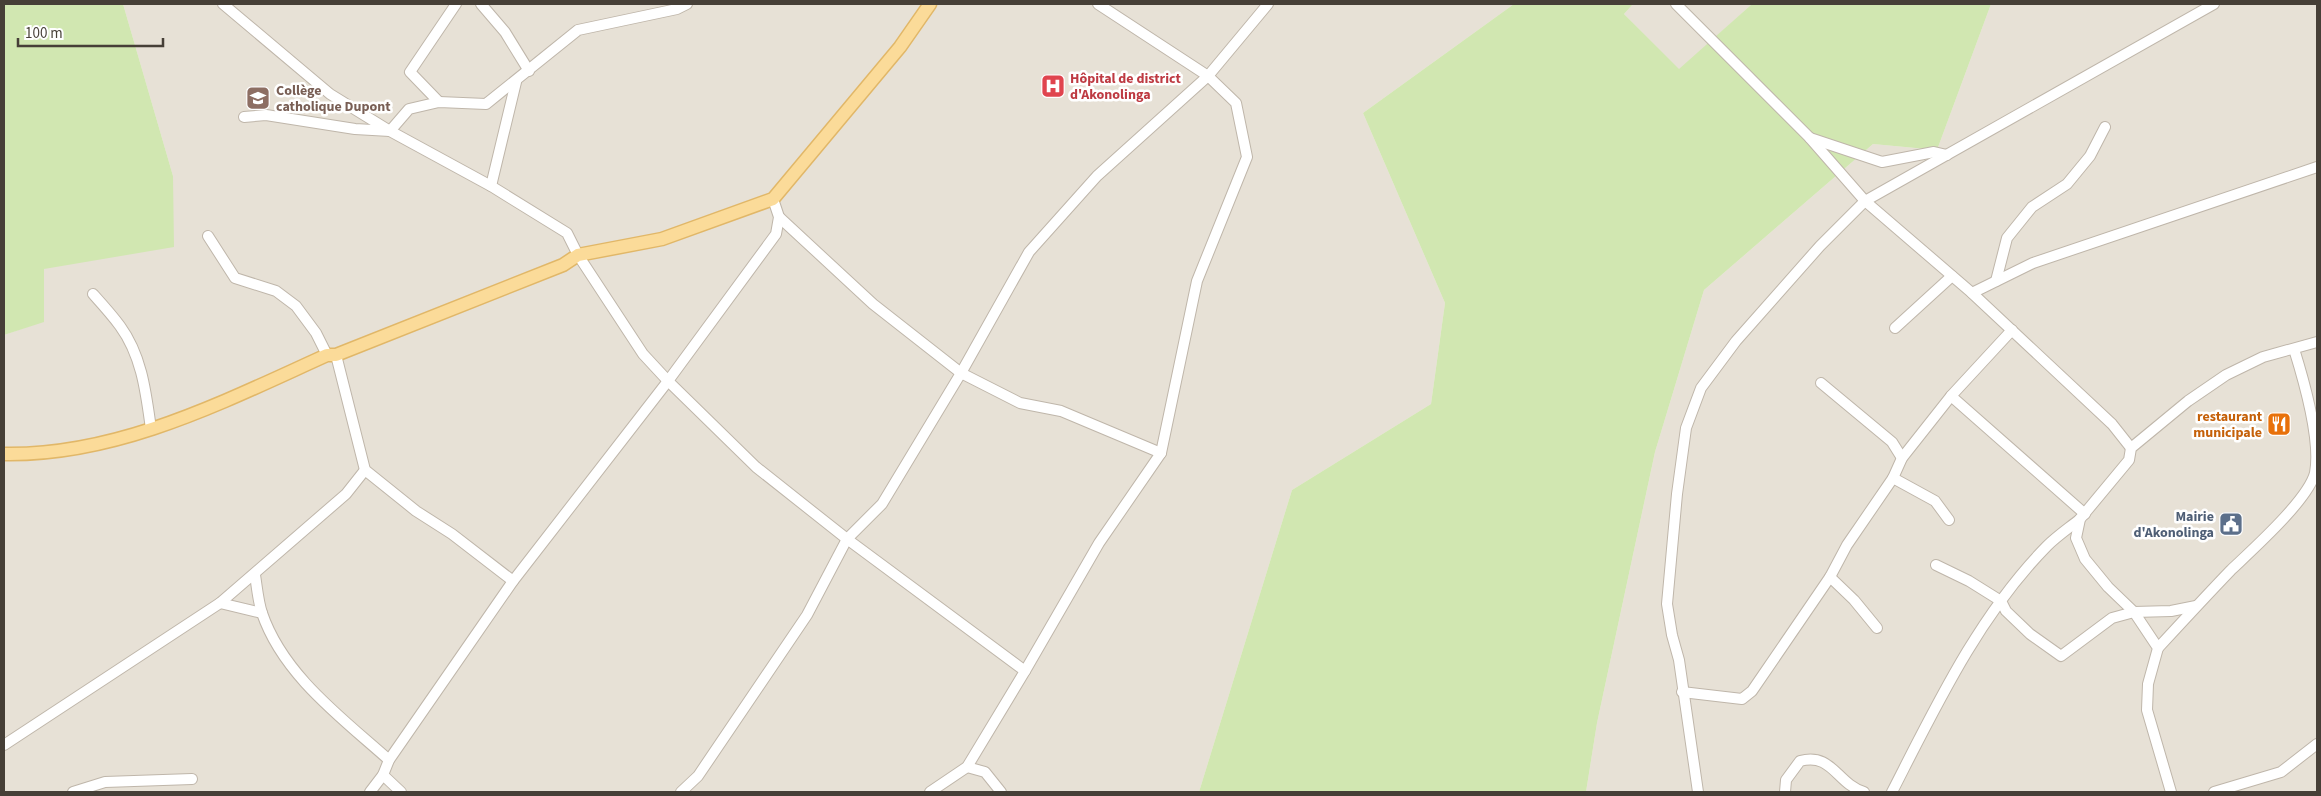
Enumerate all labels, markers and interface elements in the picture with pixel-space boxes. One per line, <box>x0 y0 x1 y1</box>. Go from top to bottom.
scale bar <box>18 15 162 47</box>
text: 100 m <box>25 23 63 44</box>
place label: Hôpital de district d'Akonolinga <box>1070 69 1181 105</box>
hospital icon: Hôpital de district d'Akonolinga <box>1040 73 1066 99</box>
place label: Collège catholique Dupont <box>276 81 391 117</box>
school or university icon: Collège catholique Dupont <box>245 85 271 111</box>
place label: restaurant municipale <box>2193 407 2263 443</box>
restaurant icon: restaurant municipale <box>2266 411 2292 437</box>
place label: Mairie d'Akonolinga <box>2133 507 2214 543</box>
public building icon: Mairie d'Akonolinga <box>2218 511 2244 537</box>

